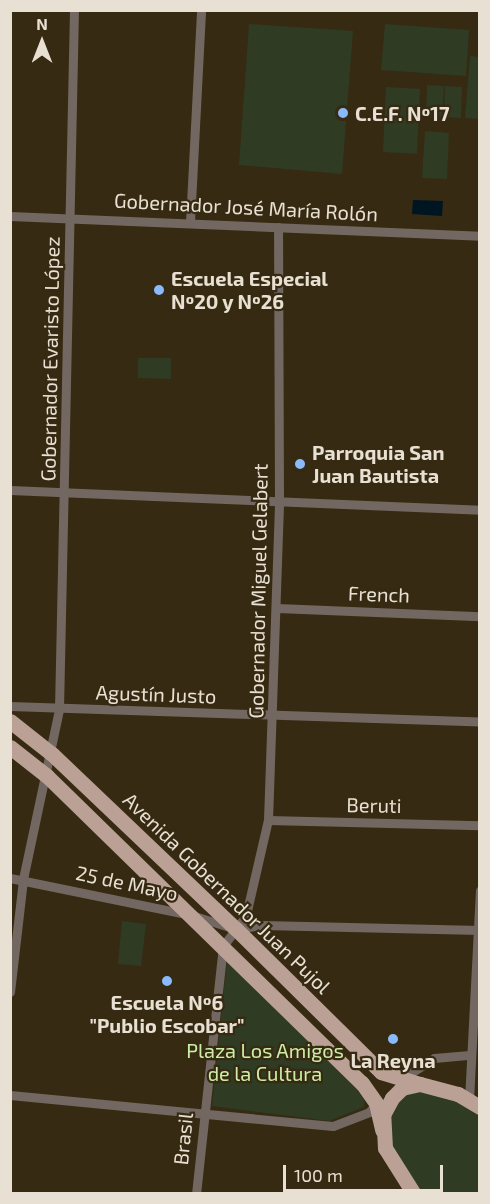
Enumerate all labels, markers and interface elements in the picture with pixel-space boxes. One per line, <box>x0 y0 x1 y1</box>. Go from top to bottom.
north arrow <box>12 12 72 72</box>
text: N <box>36 14 48 33</box>
place label: C.E.F. Nº17 <box>355 101 449 125</box>
marker: C.E.F. Nº17 <box>336 106 350 120</box>
street label: Gobernador José María Rolón <box>113 188 379 226</box>
street label: Gobernador Evaristo López <box>36 236 64 482</box>
place label: Escuela Especial Nº20 y Nº26 <box>171 266 328 313</box>
marker: Escuela Especial Nº20 y Nº26 <box>152 283 166 297</box>
place label: Parroquia San Juan Bautista <box>312 440 444 487</box>
marker: Parroquia San Juan Bautista <box>293 457 307 471</box>
street label: Gobernador Miguel Gelabert <box>244 463 272 719</box>
street label: French <box>348 581 410 607</box>
street label: Agustín Justo <box>95 680 217 708</box>
street label: Avenida Gobernador Juan Pujol <box>118 787 336 999</box>
street label: Beruti <box>346 793 402 817</box>
street label: 25 de Mayo <box>74 861 180 905</box>
marker: Escuela Nº6 "Publio Escobar" <box>160 974 174 988</box>
place label: Escuela Nº6 "Publio Escobar" <box>89 990 245 1037</box>
marker: La Reyna <box>386 1032 400 1046</box>
park label: Plaza Los Amigos de la Cultura <box>186 1039 344 1086</box>
place label: La Reyna <box>350 1048 436 1072</box>
street label: Brasil <box>168 1112 198 1166</box>
scale bar <box>286 1153 446 1191</box>
text: 100 m <box>294 1164 343 1186</box>

